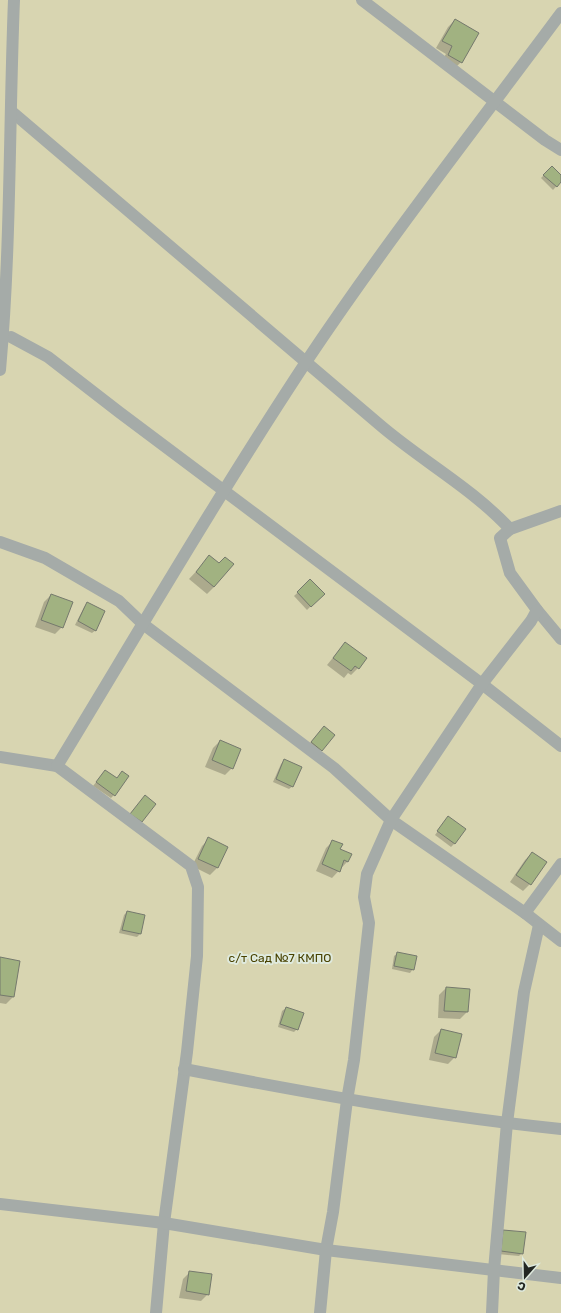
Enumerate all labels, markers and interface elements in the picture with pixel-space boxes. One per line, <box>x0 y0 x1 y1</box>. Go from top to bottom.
park label: с/т Сад №7 КМПО <box>229 951 331 965</box>
north arrow <box>505 1257 545 1297</box>
text: С <box>516 1278 528 1293</box>

